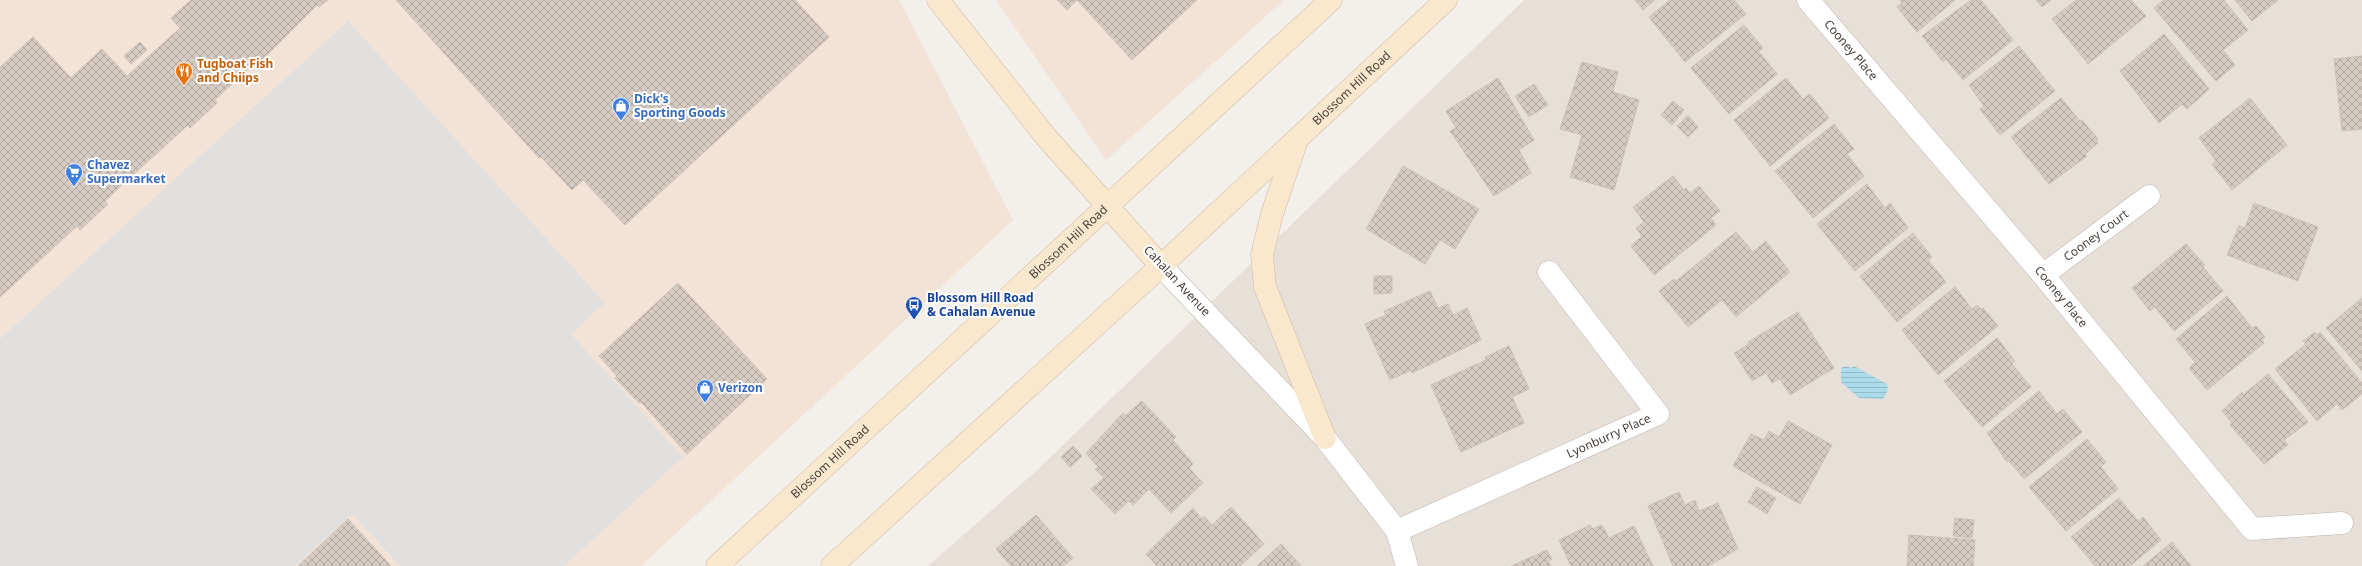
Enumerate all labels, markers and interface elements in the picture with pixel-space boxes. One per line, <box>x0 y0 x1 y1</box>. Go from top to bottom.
street label: Cooney Place <box>1820 16 1882 84</box>
street label: Blossom Hill Road <box>1308 47 1394 129</box>
place label: Tugboat Fish and Chiips <box>197 55 273 86</box>
restaurant icon: Tugboat Fish and Chiips <box>174 61 194 86</box>
place label: Dick's Sporting Goods <box>634 90 726 121</box>
shop icon: Dick's Sporting Goods <box>611 96 631 121</box>
place label: Chavez Supermarket <box>87 156 166 187</box>
supermarket icon: Chavez Supermarket <box>64 162 84 187</box>
street label: Blossom Hill Road <box>1025 201 1111 282</box>
street label: Cooney Court <box>2060 205 2132 265</box>
street label: Cahalan Avenue <box>1140 242 1215 320</box>
street label: Cooney Place <box>2031 262 2092 331</box>
place label: Blossom Hill Road & Cahalan Avenue <box>927 289 1036 320</box>
bus stop icon: Blossom Hill Road & Cahalan Avenue <box>904 295 924 320</box>
shop icon: Verizon <box>695 378 715 403</box>
place label: Verizon <box>718 379 763 396</box>
street label: Lyonburry Place <box>1564 409 1654 462</box>
street label: Blossom Hill Road <box>787 421 873 502</box>

